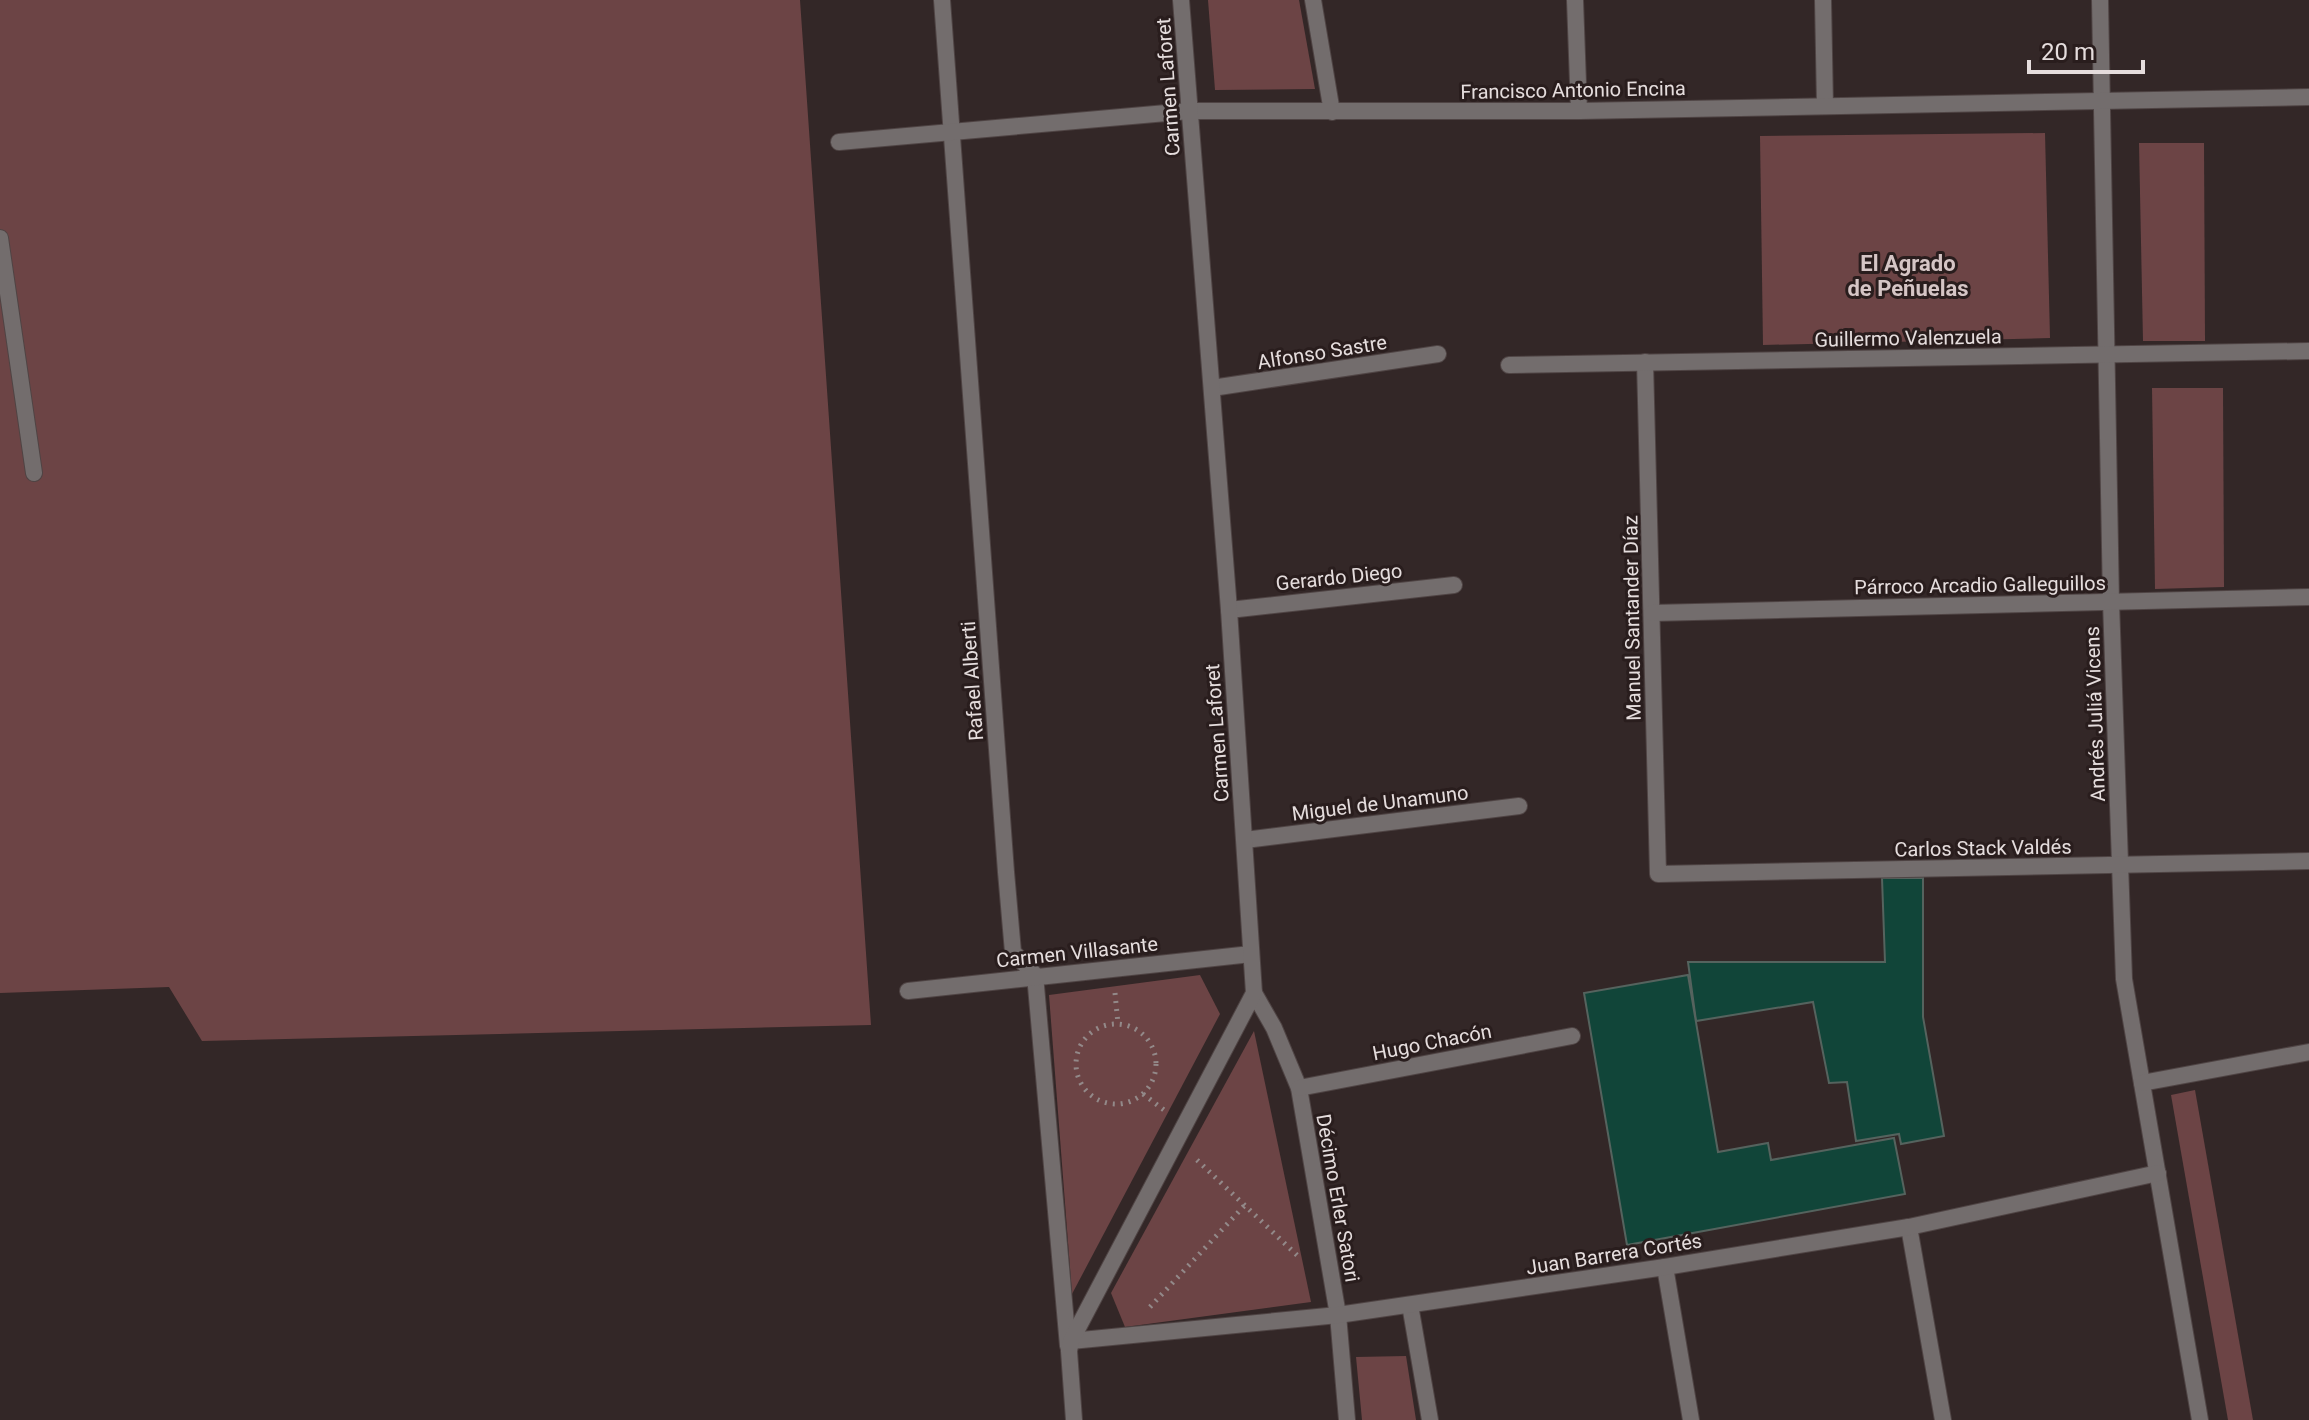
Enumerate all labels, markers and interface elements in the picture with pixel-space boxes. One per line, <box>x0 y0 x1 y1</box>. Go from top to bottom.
street label: Carmen Laforet <box>1151 17 1185 157</box>
scale bar <box>2029 24 2143 74</box>
text: 20 m <box>2041 38 2095 66</box>
street label: Francisco Antonio Encina <box>1460 76 1686 104</box>
district label: El Agrado de Peñuelas <box>1847 251 1969 301</box>
street label: Guillermo Valenzuela <box>1814 324 2002 352</box>
street label: Alfonso Sastre <box>1256 330 1388 374</box>
street label: Manuel Santander Díaz <box>1618 515 1646 721</box>
street label: Gerardo Diego <box>1275 558 1403 596</box>
street label: Párroco Arcadio Galleguillos <box>1854 571 2106 599</box>
street label: Rafael Alberti <box>956 620 988 742</box>
street label: Andrés Juliá Vicens <box>2080 626 2110 802</box>
street label: Carmen Laforet <box>1200 663 1234 803</box>
street label: Miguel de Unamuno <box>1290 780 1470 826</box>
street label: Carlos Stack Valdés <box>1894 834 2072 862</box>
street label: Carmen Villasante <box>995 932 1159 972</box>
street label: Hugo Chacón <box>1370 1019 1494 1065</box>
street label: Décimo Erler Satori <box>1311 1112 1365 1284</box>
street label: Juan Barrera Cortés <box>1524 1228 1704 1280</box>

